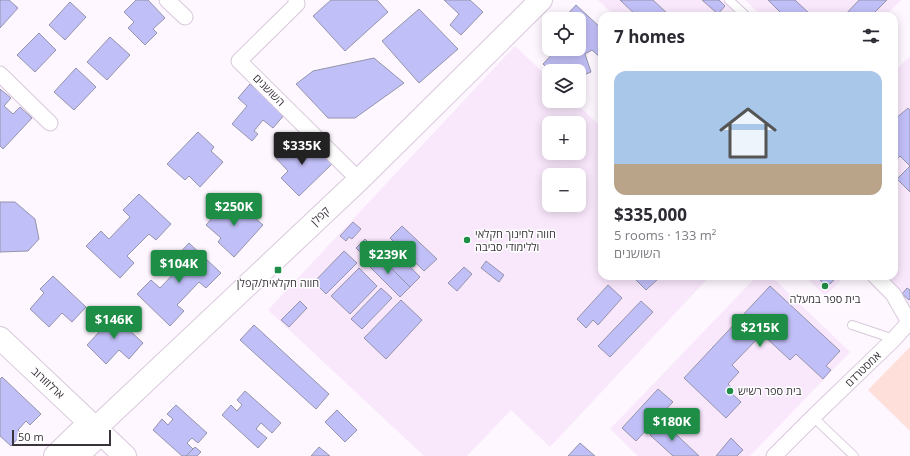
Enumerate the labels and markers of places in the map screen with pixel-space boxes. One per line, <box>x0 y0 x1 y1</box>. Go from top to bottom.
pin: $335K <box>274 132 330 166</box>
pin: $250K <box>206 193 262 227</box>
place label: חווה לחינוך חקלאי וללימודי סביבה <box>475 226 556 254</box>
marker: חווה לחינוך חקלאי וללימודי סביבה <box>462 235 472 245</box>
pin: $239K <box>360 241 416 275</box>
pin: $104K <box>151 250 207 284</box>
marker: חווה חקלאית/קפלן <box>273 265 283 275</box>
place label: חווה חקלאית/קפלן <box>237 275 319 290</box>
marker: בית ספר במעלה <box>820 281 830 291</box>
place label: בית ספר במעלה <box>789 291 861 306</box>
pin: $146K <box>86 306 142 340</box>
pin: $215K <box>732 314 788 348</box>
place label: בית ספר רשיש <box>738 383 802 398</box>
marker: בית ספר רשיש <box>725 386 735 396</box>
pin: $180K <box>644 408 700 442</box>

